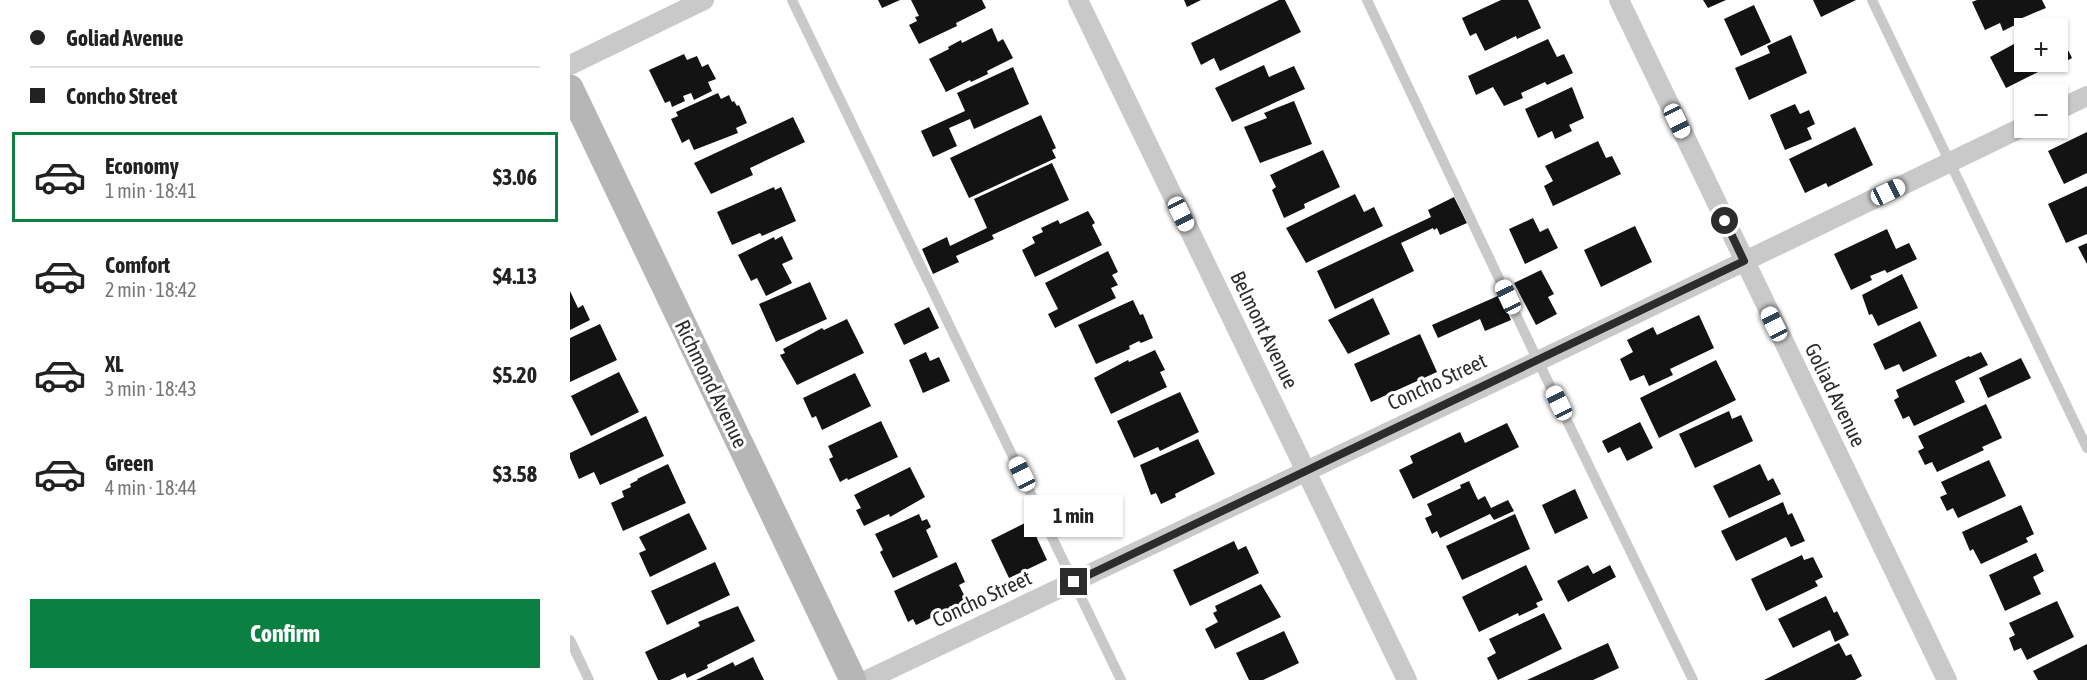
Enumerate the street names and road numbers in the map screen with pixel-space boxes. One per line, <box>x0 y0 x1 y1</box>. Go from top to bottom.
street label: Belmont Avenue <box>1226 267 1304 392</box>
street label: Richmond Avenue <box>671 316 753 451</box>
street label: Goliad Avenue <box>1801 339 1871 450</box>
street label: Concho Street <box>1383 348 1490 414</box>
street label: Concho Street <box>928 565 1035 631</box>

